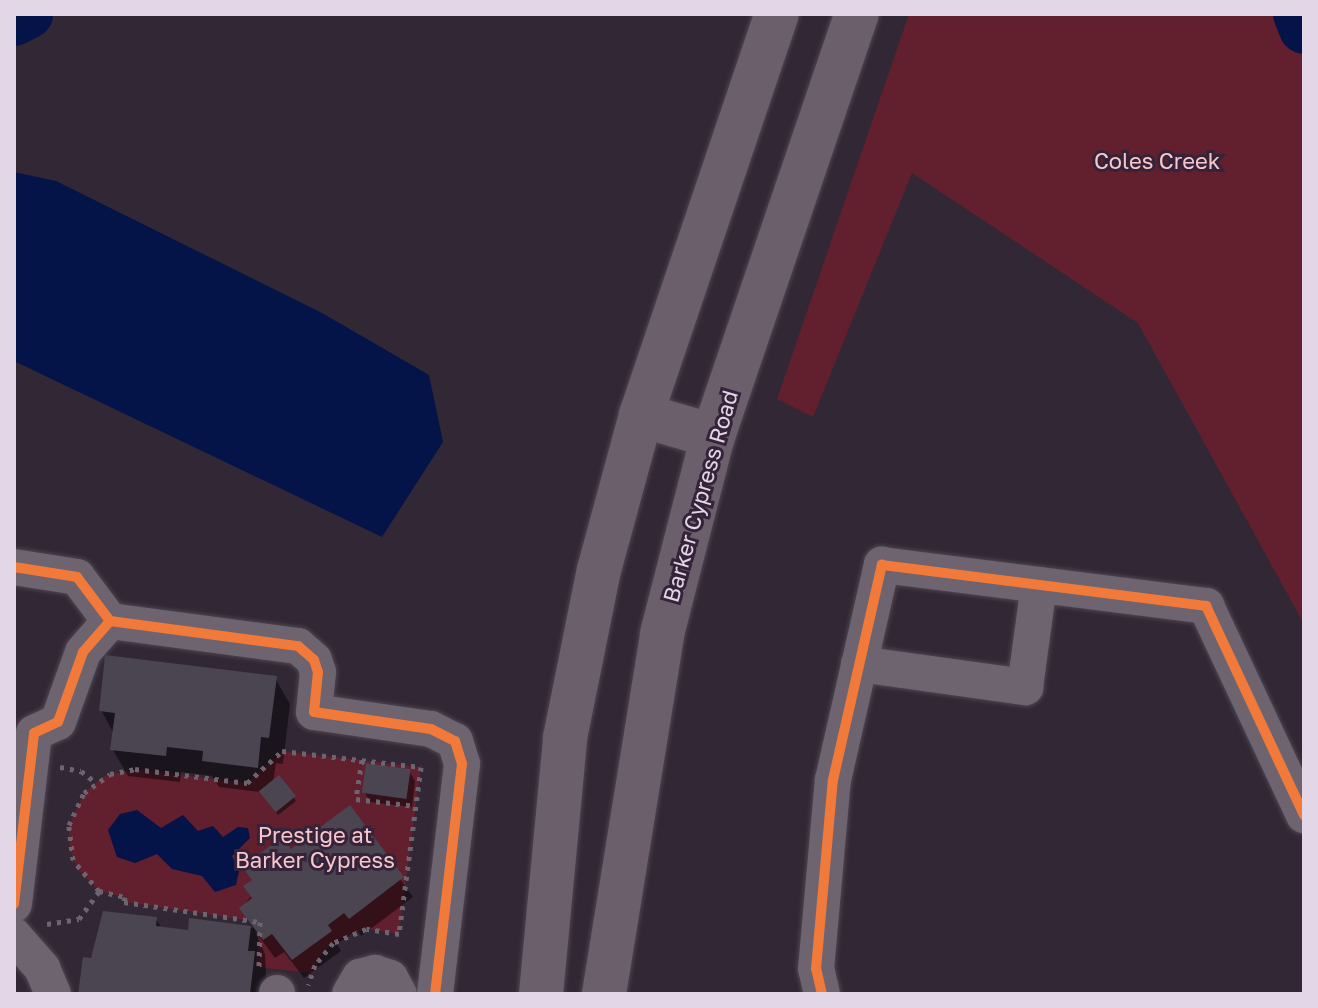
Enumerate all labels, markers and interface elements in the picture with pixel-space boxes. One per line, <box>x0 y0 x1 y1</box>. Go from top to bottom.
park label: Coles Creek <box>1094 148 1220 174</box>
street label: Barker Cypress Road <box>657 387 743 605</box>
park label: Prestige at Barker Cypress <box>235 821 395 872</box>

